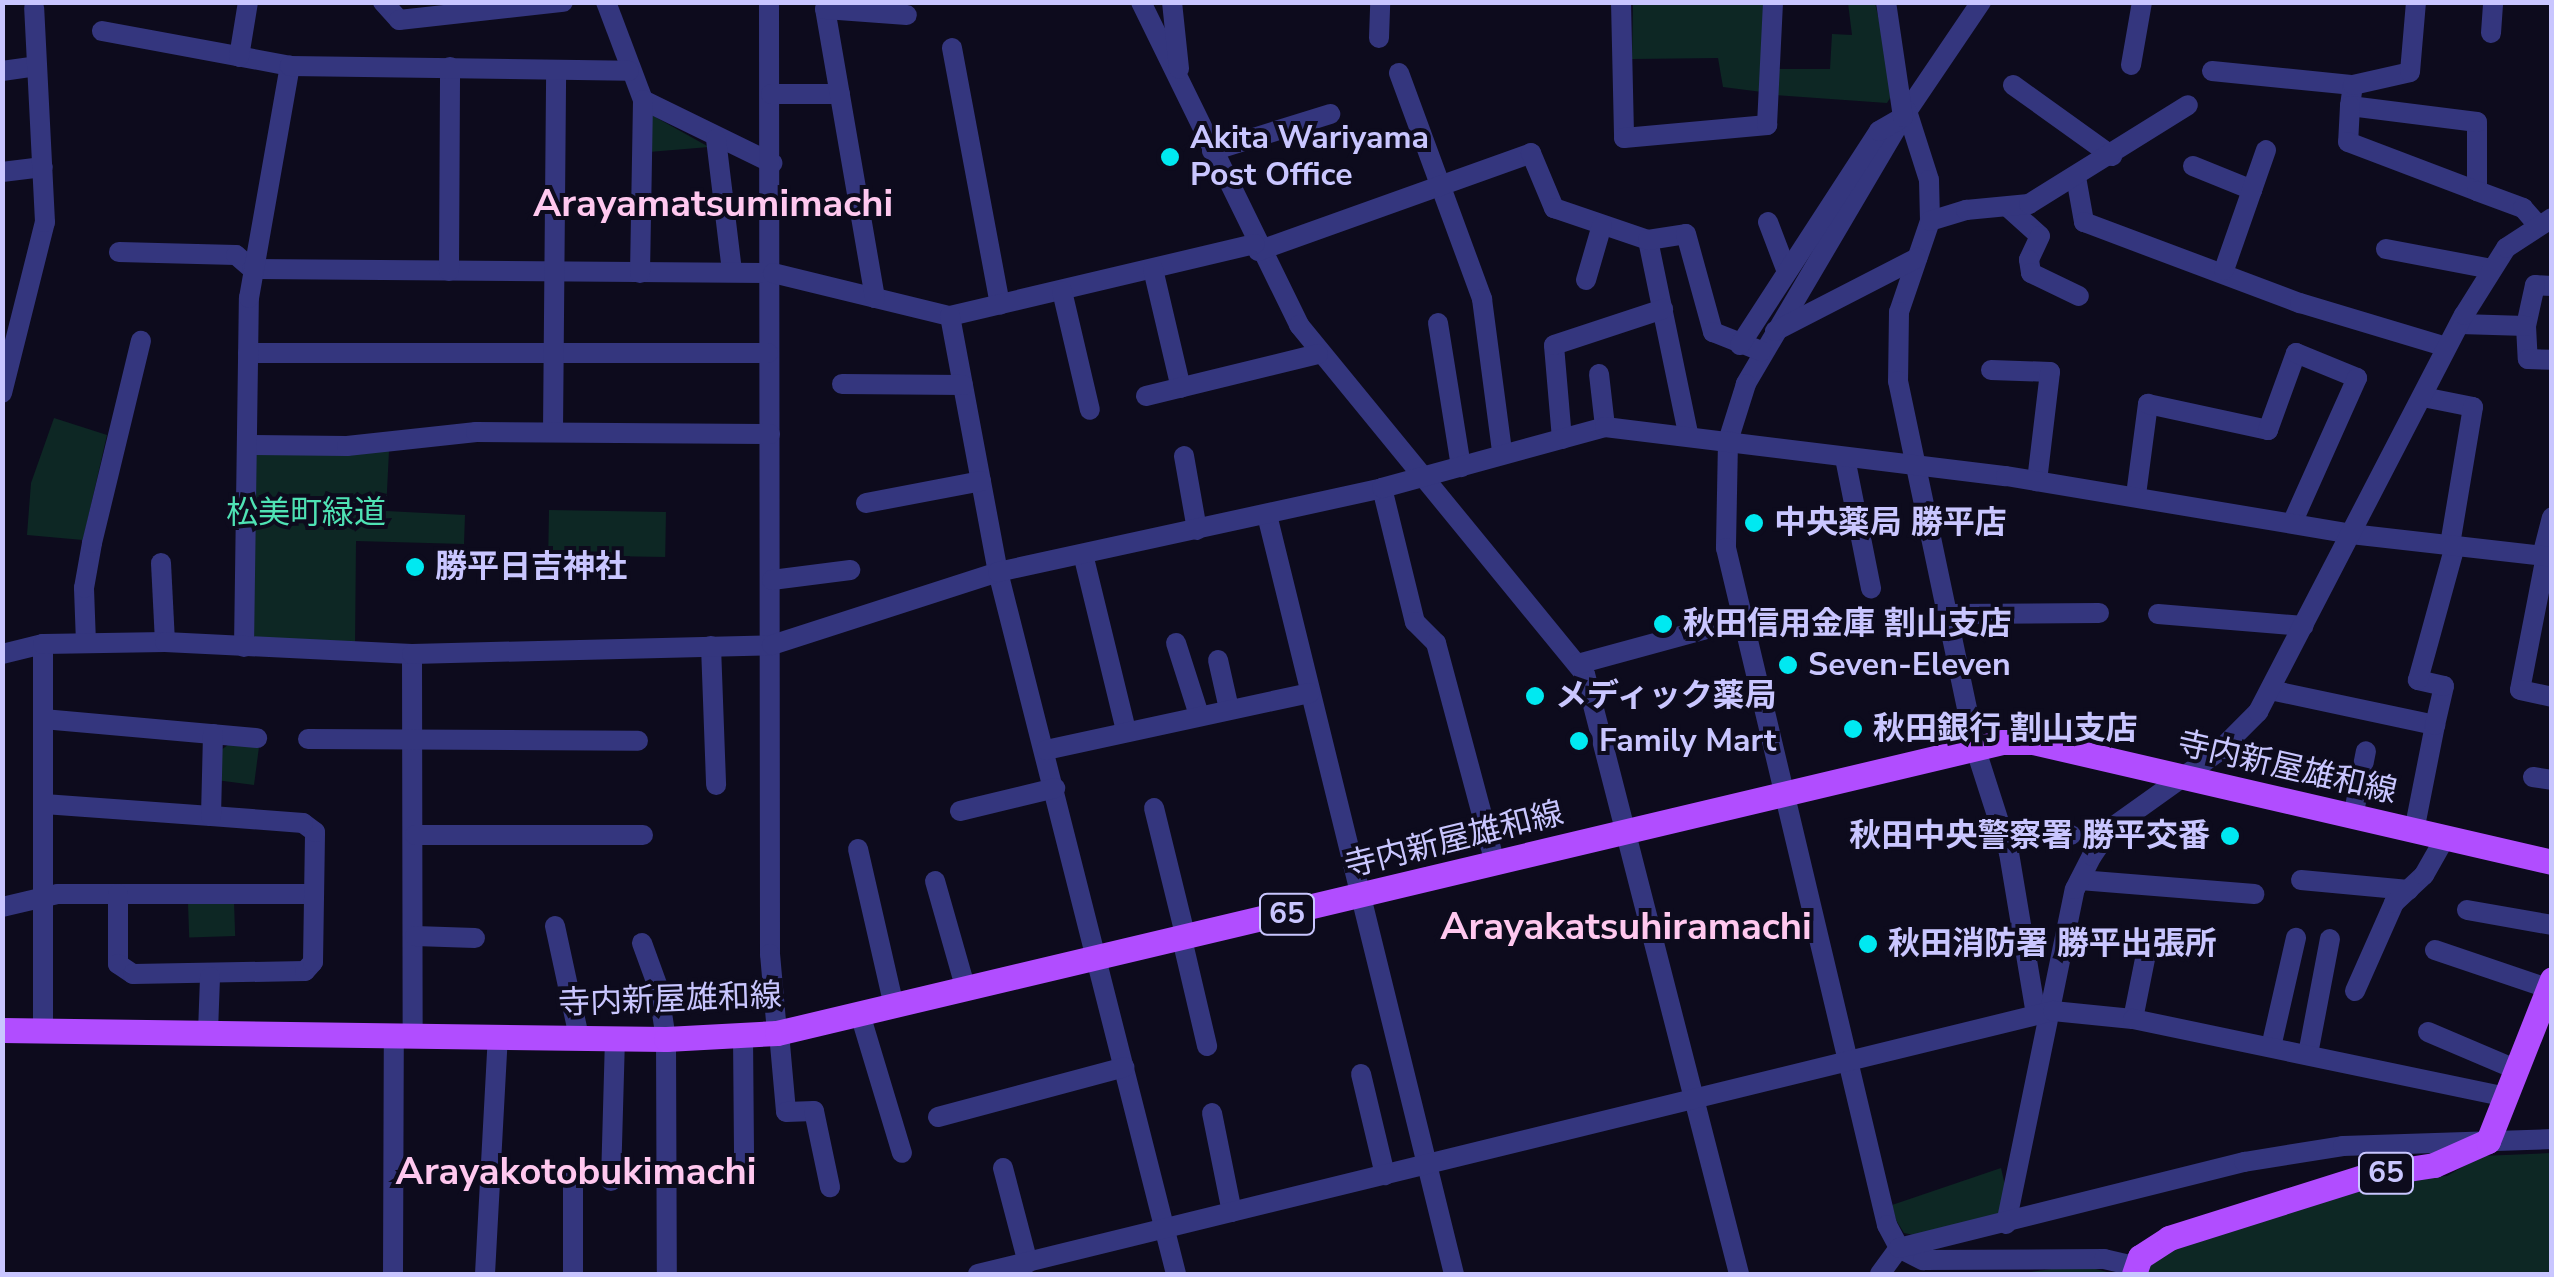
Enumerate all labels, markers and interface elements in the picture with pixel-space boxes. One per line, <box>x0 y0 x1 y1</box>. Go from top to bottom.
place label: Akita Wariyama Post Office <box>1190 120 1429 195</box>
marker: Akita Wariyama Post Office <box>1159 146 1181 168</box>
district label: Arayamatsumimachi <box>533 181 893 227</box>
park label: 松美町緑道 <box>226 494 386 532</box>
place label: 中央薬局 勝平店 <box>1774 504 2007 542</box>
marker: 中央薬局 勝平店 <box>1743 512 1765 534</box>
place label: 勝平日吉神社 <box>435 548 627 586</box>
marker: 勝平日吉神社 <box>404 556 426 578</box>
place label: 秋田信用金庫 割山支店 <box>1683 605 2012 643</box>
marker: 秋田信用金庫 割山支店 <box>1652 613 1674 635</box>
place label: Seven-Eleven <box>1808 646 2011 684</box>
marker: Seven-Eleven <box>1777 654 1799 676</box>
place label: メディック薬局 <box>1555 677 1779 715</box>
marker: メディック薬局 <box>1524 685 1546 707</box>
place label: 秋田銀行 割山支店 <box>1873 710 2138 748</box>
marker: 秋田銀行 割山支店 <box>1842 718 1864 740</box>
place label: Family Mart <box>1599 722 1776 760</box>
street label: 寺内新屋雄和線 <box>2174 724 2400 812</box>
marker: Family Mart <box>1568 730 1590 752</box>
street label: 寺内新屋雄和線 <box>1341 794 1567 886</box>
place label: 秋田中央警察署 勝平交番 <box>1849 817 2210 855</box>
marker: 秋田中央警察署 勝平交番 <box>2219 825 2241 847</box>
road number: 65 <box>1257 889 1317 939</box>
district label: Arayakatsuhiramachi <box>1440 904 1812 950</box>
place label: 秋田消防署 勝平出張所 <box>1888 925 2217 963</box>
marker: 秋田消防署 勝平出張所 <box>1857 933 1879 955</box>
street label: 寺内新屋雄和線 <box>557 977 783 1023</box>
road number: 65 <box>2356 1148 2416 1198</box>
district label: Arayakotobukimachi <box>396 1149 756 1195</box>

